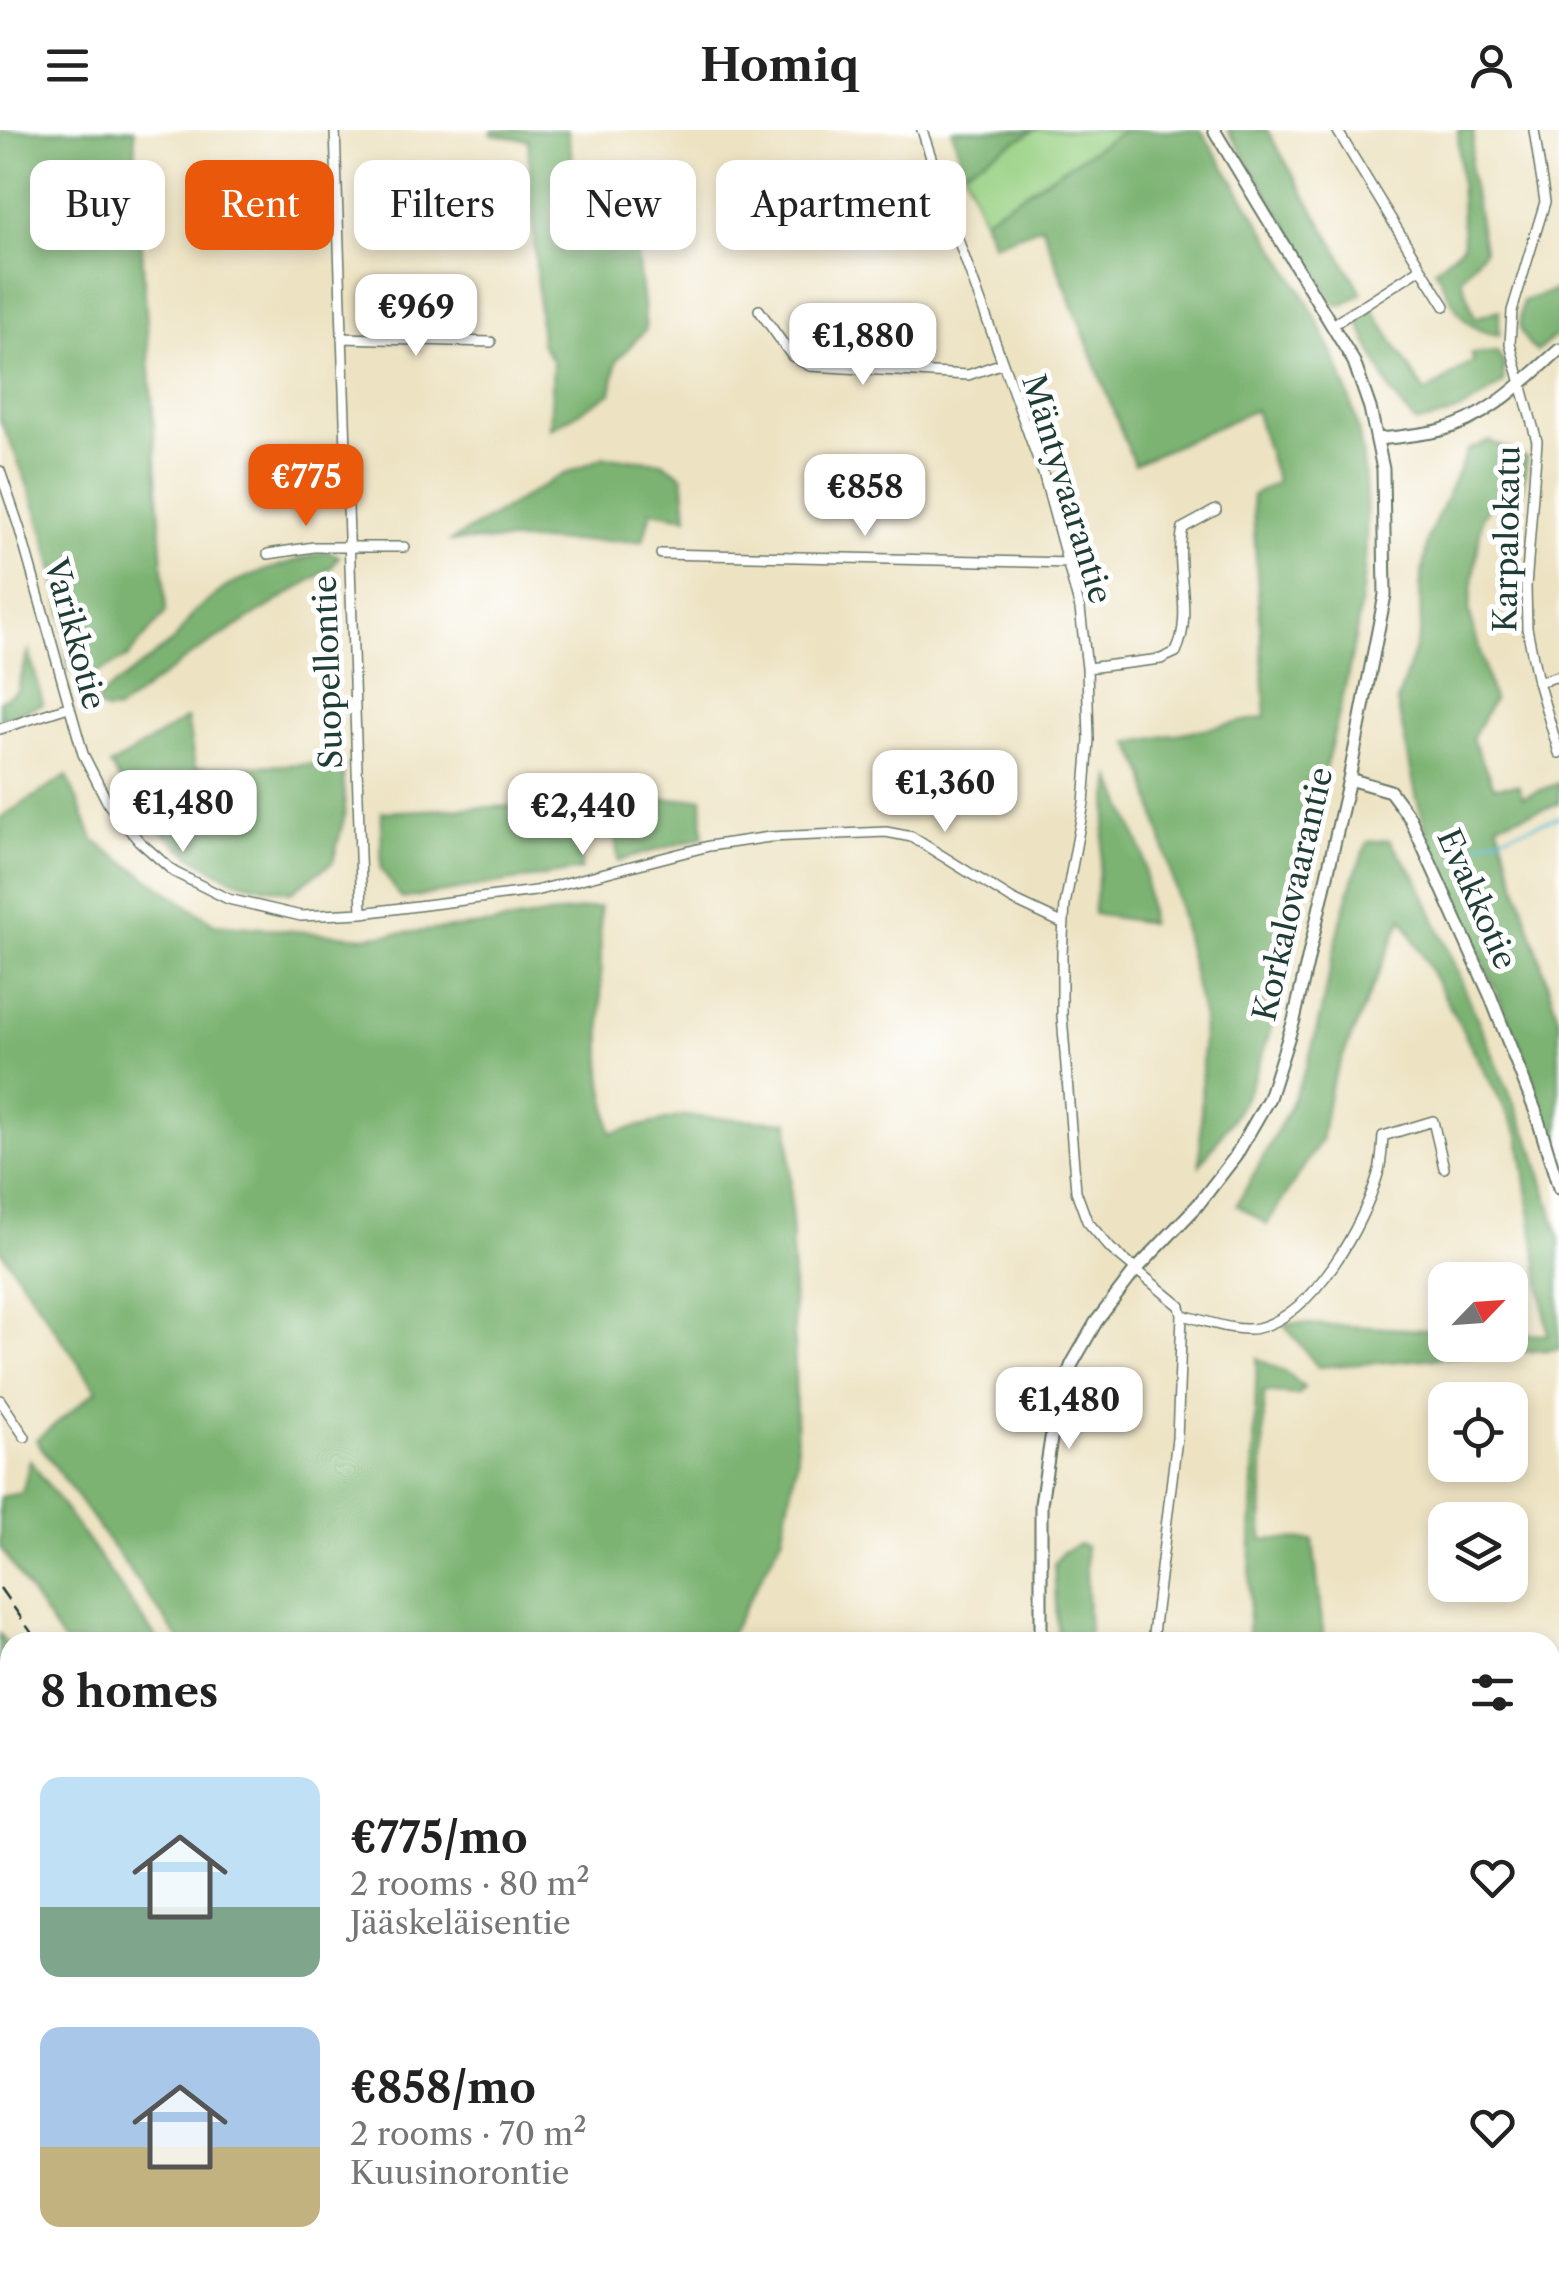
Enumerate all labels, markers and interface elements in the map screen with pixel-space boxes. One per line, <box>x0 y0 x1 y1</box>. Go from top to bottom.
text: Homiq <box>700 37 859 93</box>
icon: menu <box>40 38 95 93</box>
icon: person <box>1464 38 1519 93</box>
chip: Buy <box>30 160 165 250</box>
chip: Rent <box>185 160 334 250</box>
chip: Filters <box>354 160 530 250</box>
chip: New <box>550 160 696 250</box>
chip: Apartment <box>716 160 966 250</box>
pin: €969 <box>357 274 475 359</box>
text: €969 <box>377 287 455 326</box>
pin: €1,880 <box>782 303 944 388</box>
text: €1,880 <box>811 316 915 355</box>
street label: Mäntyvaarantie <box>1014 370 1121 608</box>
pin: €775 <box>247 444 365 529</box>
street label: Karpalokatu <box>1485 445 1528 633</box>
pin: €858 <box>806 454 924 539</box>
text: €775 <box>270 457 342 496</box>
text: €858 <box>826 467 904 506</box>
street label: Varikkotie <box>36 553 114 714</box>
street label: Suopellontie <box>305 575 350 770</box>
pin: €1,360 <box>864 750 1026 835</box>
text: €1,360 <box>894 763 996 802</box>
street label: Korkalovaarantie <box>1244 763 1341 1025</box>
pin: €1,480 <box>102 770 264 855</box>
pin: €2,440 <box>502 773 664 858</box>
text: €1,480 <box>132 783 234 822</box>
text: €2,440 <box>530 786 636 825</box>
street label: Evakkotie <box>1429 823 1526 975</box>
north arrow <box>1428 1262 1528 1362</box>
map controls <box>1428 1262 1528 1602</box>
pin: €1,480 <box>988 1367 1150 1452</box>
text: €1,480 <box>1018 1380 1120 1419</box>
button: locate <box>1428 1382 1528 1482</box>
button: layers <box>1428 1502 1528 1602</box>
icon: filters <box>1465 1665 1520 1720</box>
text: 8 homes <box>40 1666 218 1718</box>
text: €775/mo <box>350 1812 528 1864</box>
icon: home <box>120 1817 240 1937</box>
icon: heart <box>1465 1850 1520 1905</box>
text: 2 rooms · 80 m² <box>350 1864 590 1903</box>
text: Jääskeläisentie <box>350 1903 571 1942</box>
text: €858/mo <box>350 2062 536 2114</box>
icon: home <box>120 2067 240 2187</box>
icon: heart <box>1465 2100 1520 2155</box>
text: 2 rooms · 70 m² <box>350 2114 586 2153</box>
text: Kuusinorontie <box>350 2153 569 2192</box>

